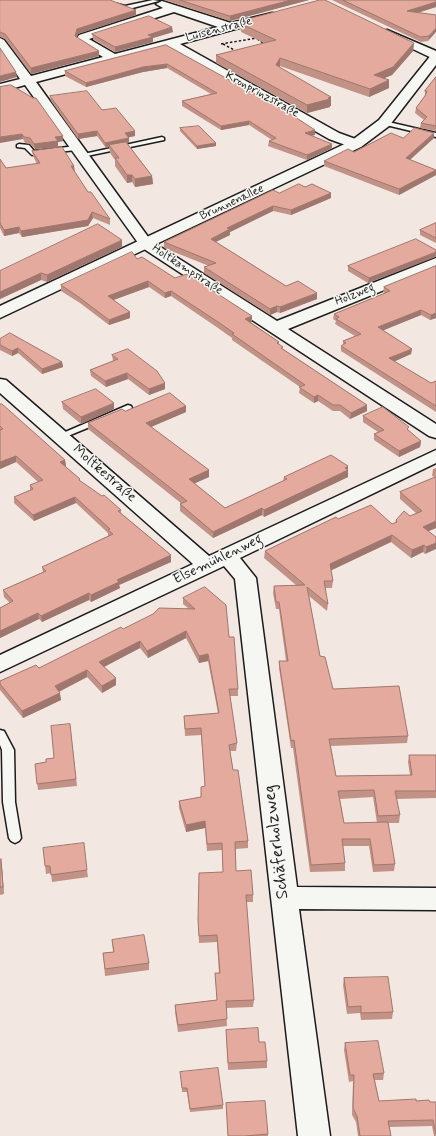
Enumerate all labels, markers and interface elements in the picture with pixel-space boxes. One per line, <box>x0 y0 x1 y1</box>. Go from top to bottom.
street label: Luisenstraße <box>184 14 254 46</box>
street label: Kronprinzstraße <box>223 69 301 121</box>
street label: Brunnenallee <box>198 182 266 224</box>
street label: Holtkampstraße <box>149 242 225 298</box>
street label: Holzweg <box>333 281 377 309</box>
street label: Moltkestraße <box>69 442 139 506</box>
street label: Elsemühlenweg <box>171 531 265 589</box>
street label: Schäferholzweg <box>260 784 294 900</box>

